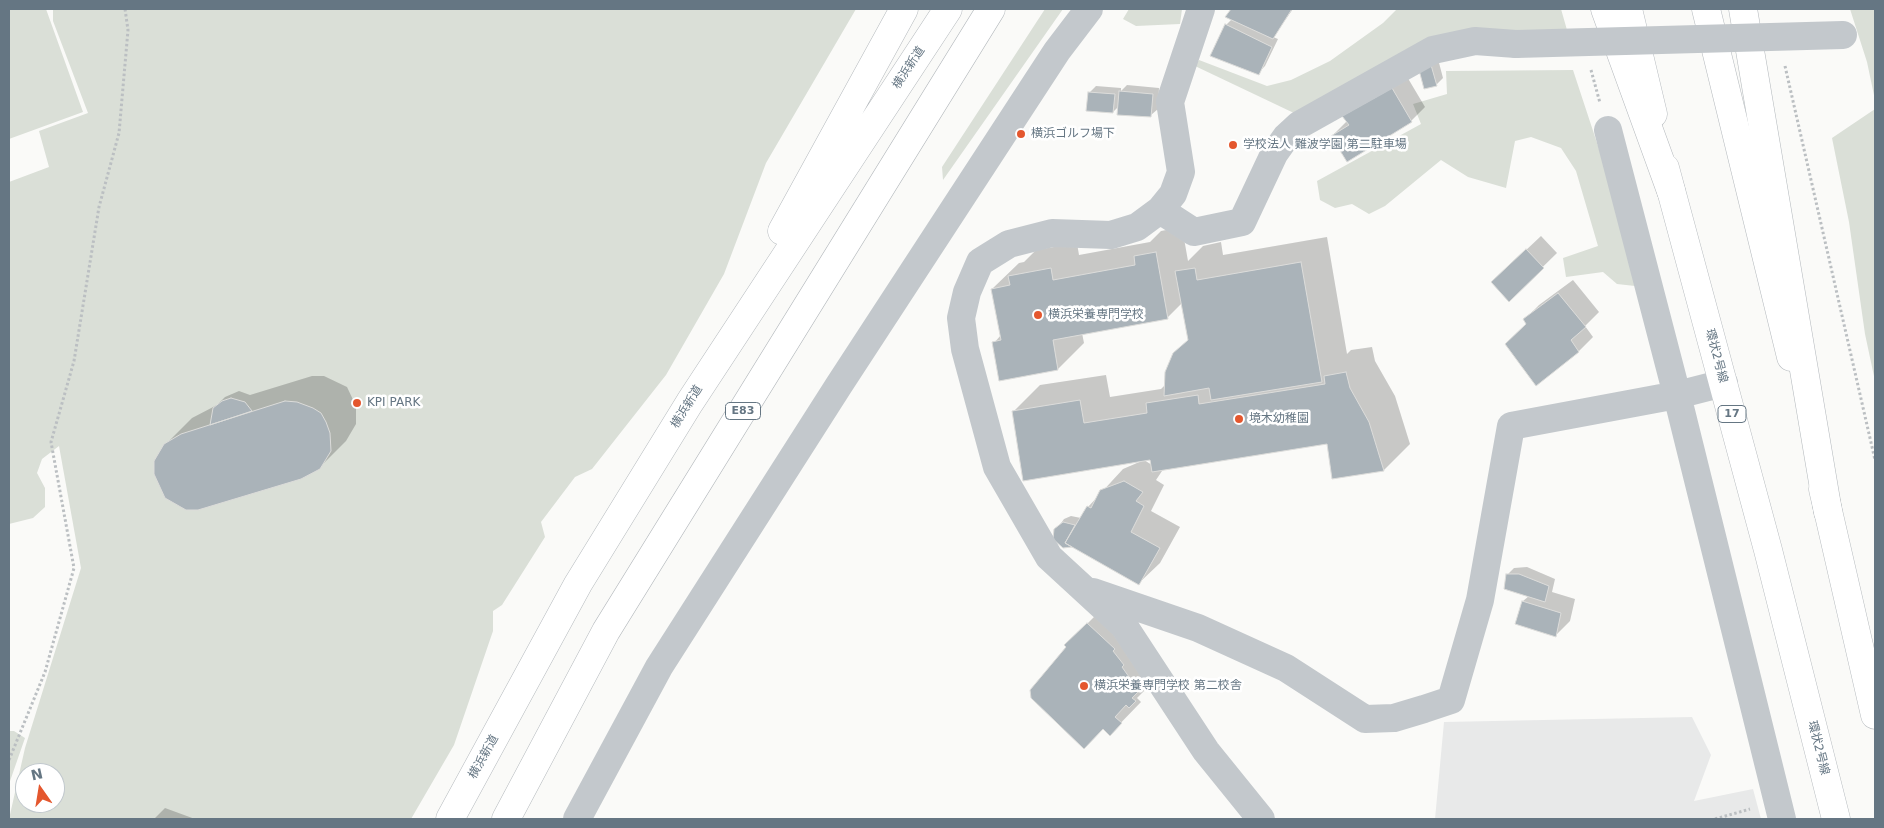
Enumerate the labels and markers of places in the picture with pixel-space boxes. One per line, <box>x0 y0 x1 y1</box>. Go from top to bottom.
place label: 横浜ゴルフ場下 <box>1031 127 1115 141</box>
marker: 横浜ゴルフ場下 <box>1015 128 1027 140</box>
place label: 学校法人 難波学園 第二駐車場 <box>1243 138 1407 152</box>
marker: 学校法人 難波学園 第二駐車場 <box>1227 139 1239 151</box>
place label: 横浜栄養専門学校 <box>1048 308 1144 322</box>
marker: 横浜栄養専門学校 <box>1032 309 1044 321</box>
place label: KPI PARK <box>367 396 420 410</box>
marker: KPI PARK <box>351 397 363 409</box>
place label: 境木幼稚園 <box>1249 412 1309 426</box>
marker: 境木幼稚園 <box>1233 413 1245 425</box>
place label: 横浜栄養専門学校 第二校舎 <box>1094 679 1242 693</box>
marker: 横浜栄養専門学校 第二校舎 <box>1078 680 1090 692</box>

